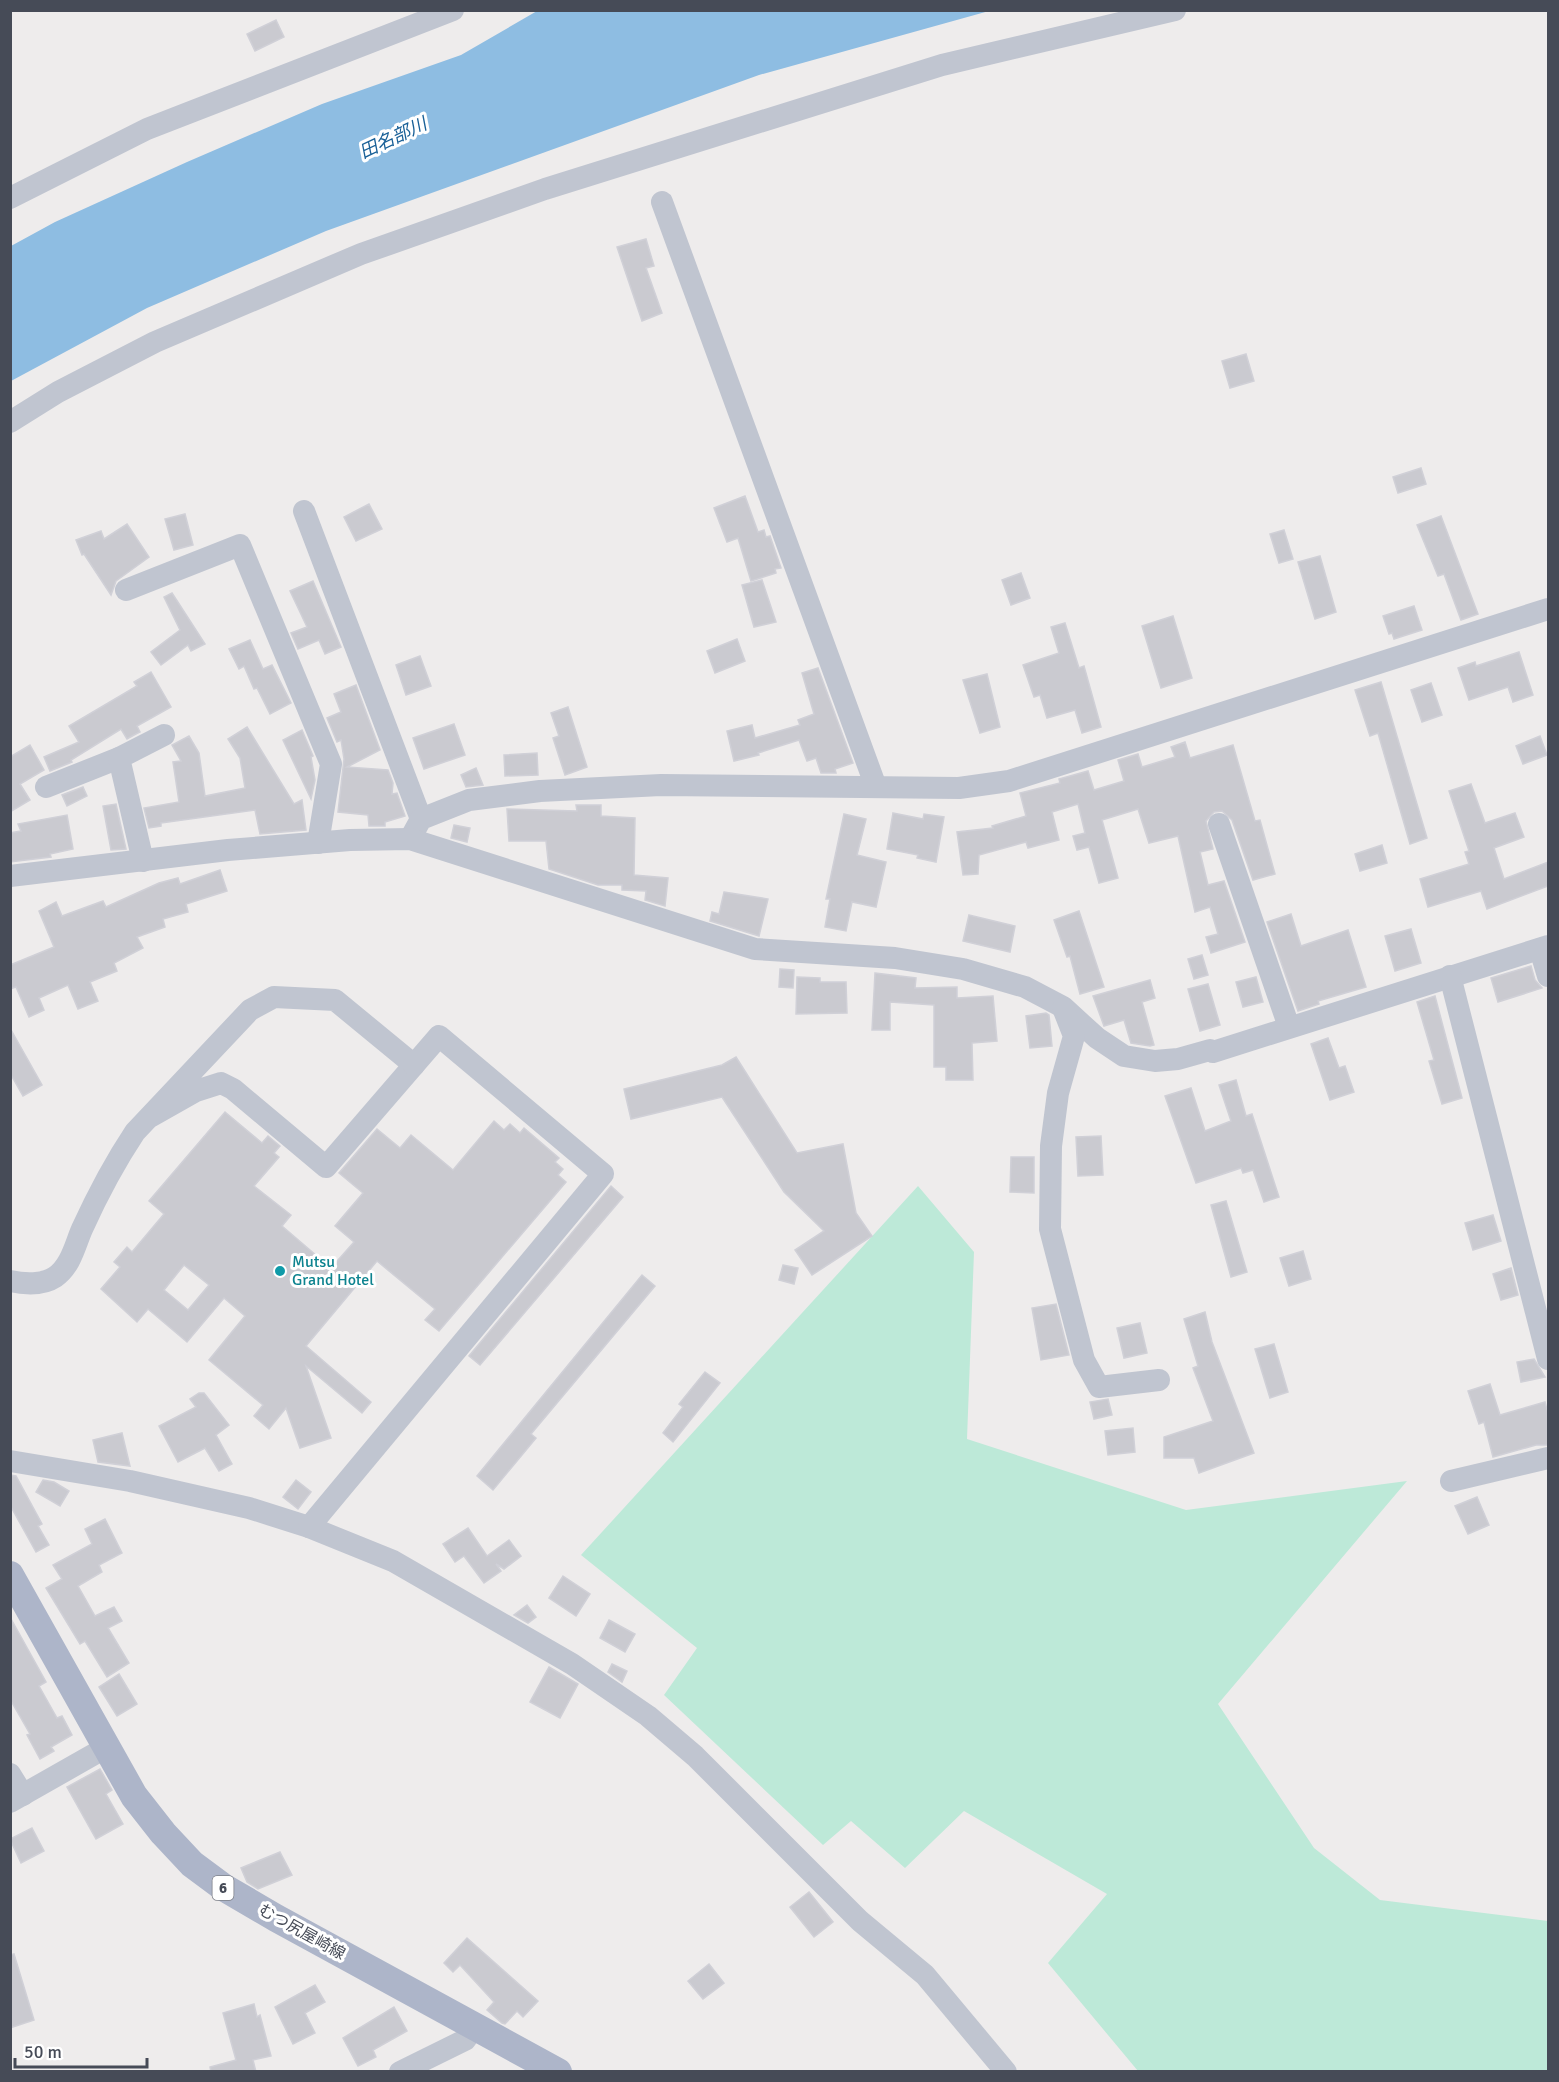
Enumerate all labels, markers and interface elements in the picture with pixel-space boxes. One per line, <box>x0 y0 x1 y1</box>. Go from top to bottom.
water label: 田名部川 <box>356 112 432 163</box>
place label: Mutsu Grand Hotel <box>292 1252 374 1290</box>
marker: Mutsu Grand Hotel <box>273 1264 287 1278</box>
road number: 6 <box>212 1876 234 1900</box>
street label: むつ尻屋崎線 <box>255 1900 349 1964</box>
scale bar <box>15 2031 147 2069</box>
text: 50 m <box>24 2041 62 2063</box>

